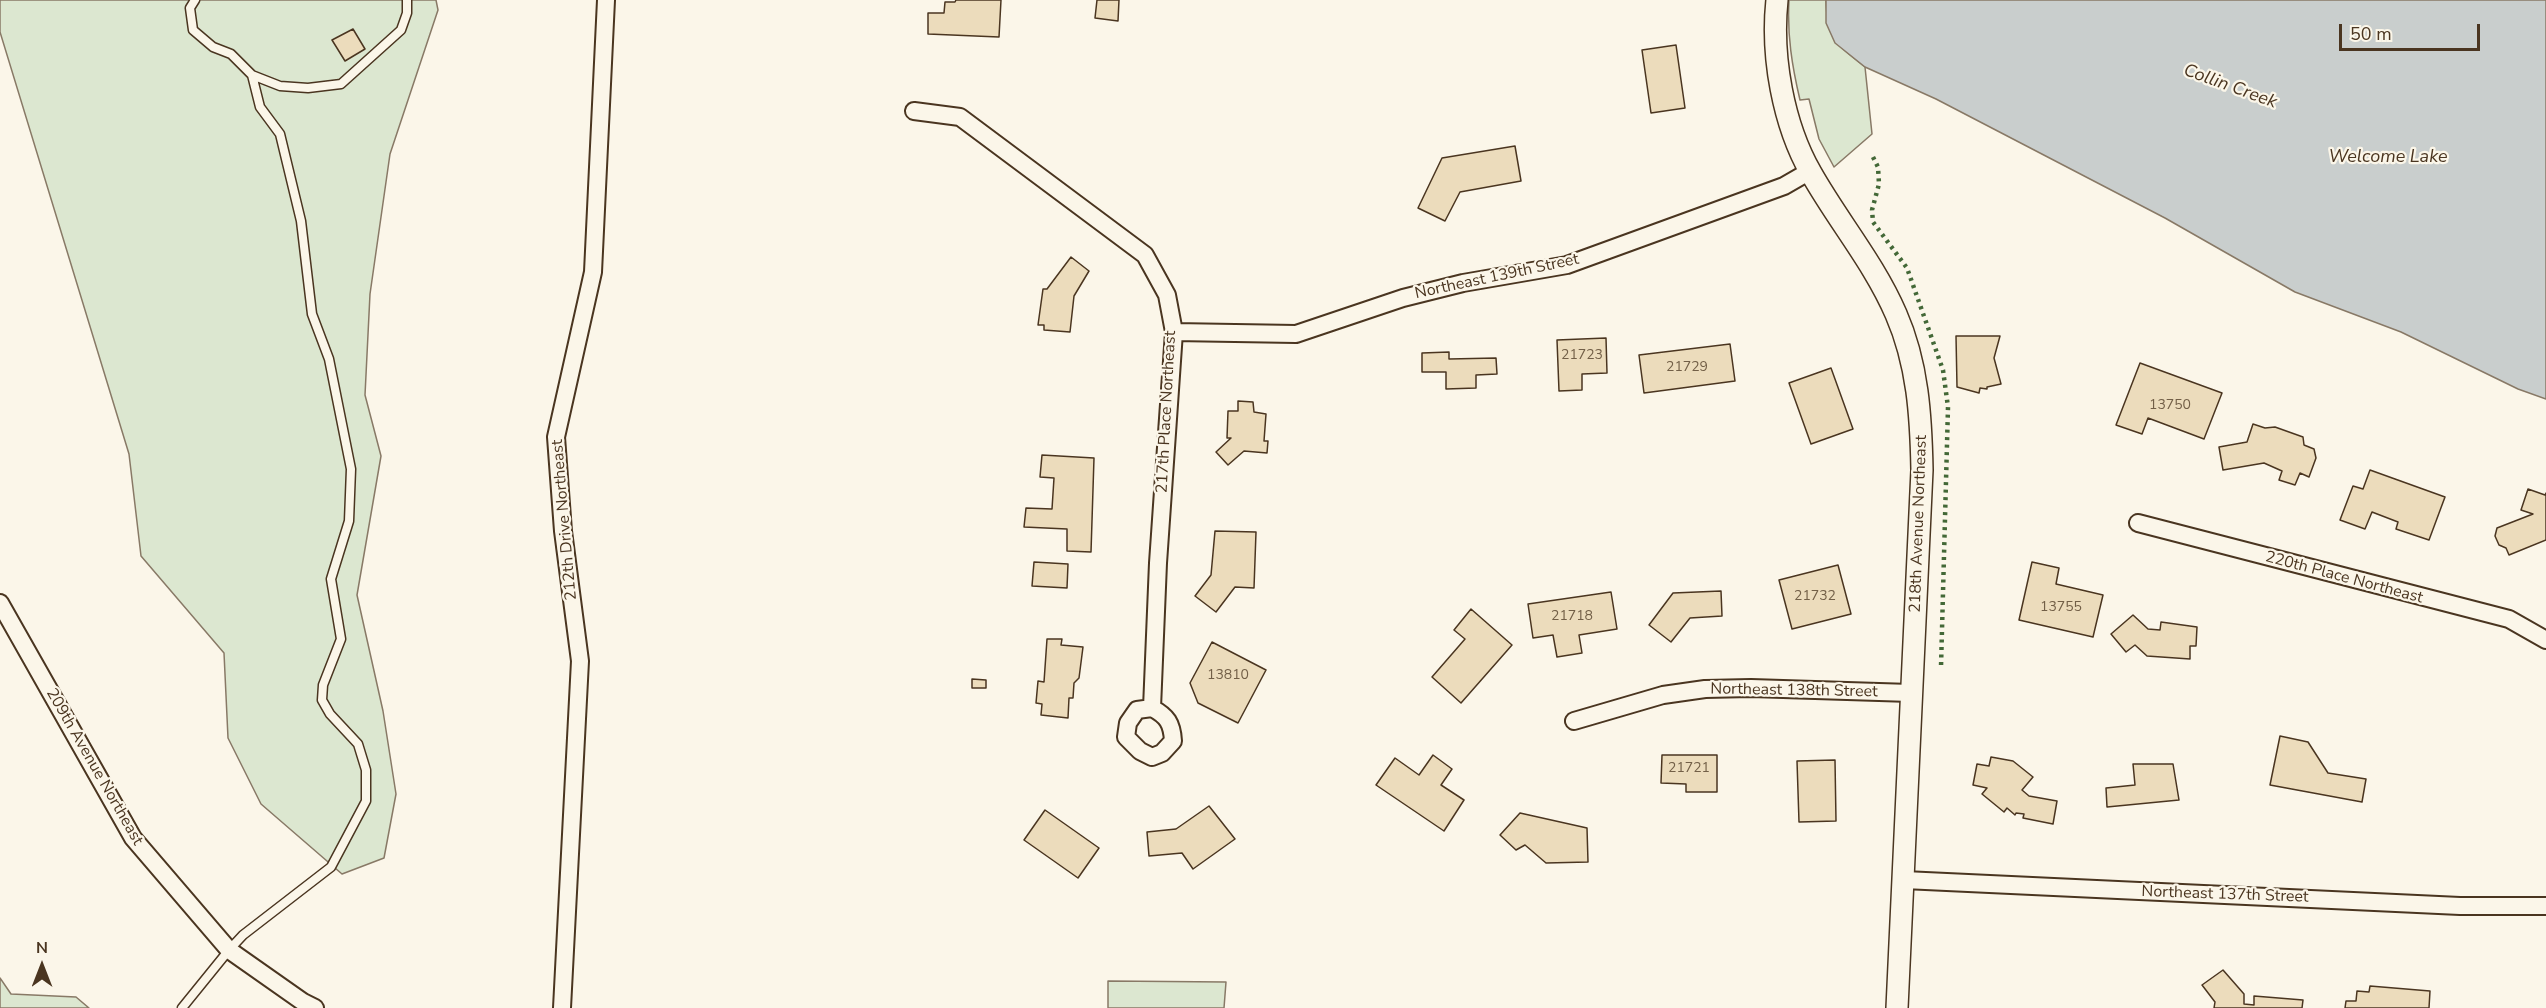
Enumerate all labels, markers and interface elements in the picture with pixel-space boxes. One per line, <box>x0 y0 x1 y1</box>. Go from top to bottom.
scale bar <box>2342 12 2483 50</box>
text: 50 m <box>2350 22 2392 46</box>
water label: Collin Creek <box>2180 60 2280 114</box>
water label: Welcome Lake <box>2328 147 2448 169</box>
street label: Northeast 139th Street <box>1413 250 1581 304</box>
street label: 217th Place Northeast <box>1153 330 1181 494</box>
house number: 21723 <box>1561 348 1603 364</box>
house number: 21729 <box>1666 360 1708 376</box>
house number: 13750 <box>2149 398 2191 414</box>
street label: 218th Avenue Northeast <box>1906 435 1932 613</box>
street label: 212th Drive Northeast <box>548 439 582 601</box>
street label: 220th Place Northeast <box>2263 548 2425 608</box>
house number: 21732 <box>1794 589 1836 605</box>
house number: 13755 <box>2040 600 2082 616</box>
house number: 21718 <box>1551 609 1593 625</box>
house number: 13810 <box>1207 668 1249 684</box>
street label: Northeast 138th Street <box>1710 680 1878 702</box>
street label: 209th Avenue Northeast <box>41 685 147 849</box>
house number: 21721 <box>1668 761 1710 777</box>
street label: Northeast 137th Street <box>2141 882 2309 908</box>
north arrow <box>12 936 72 996</box>
text: N <box>36 937 48 959</box>

